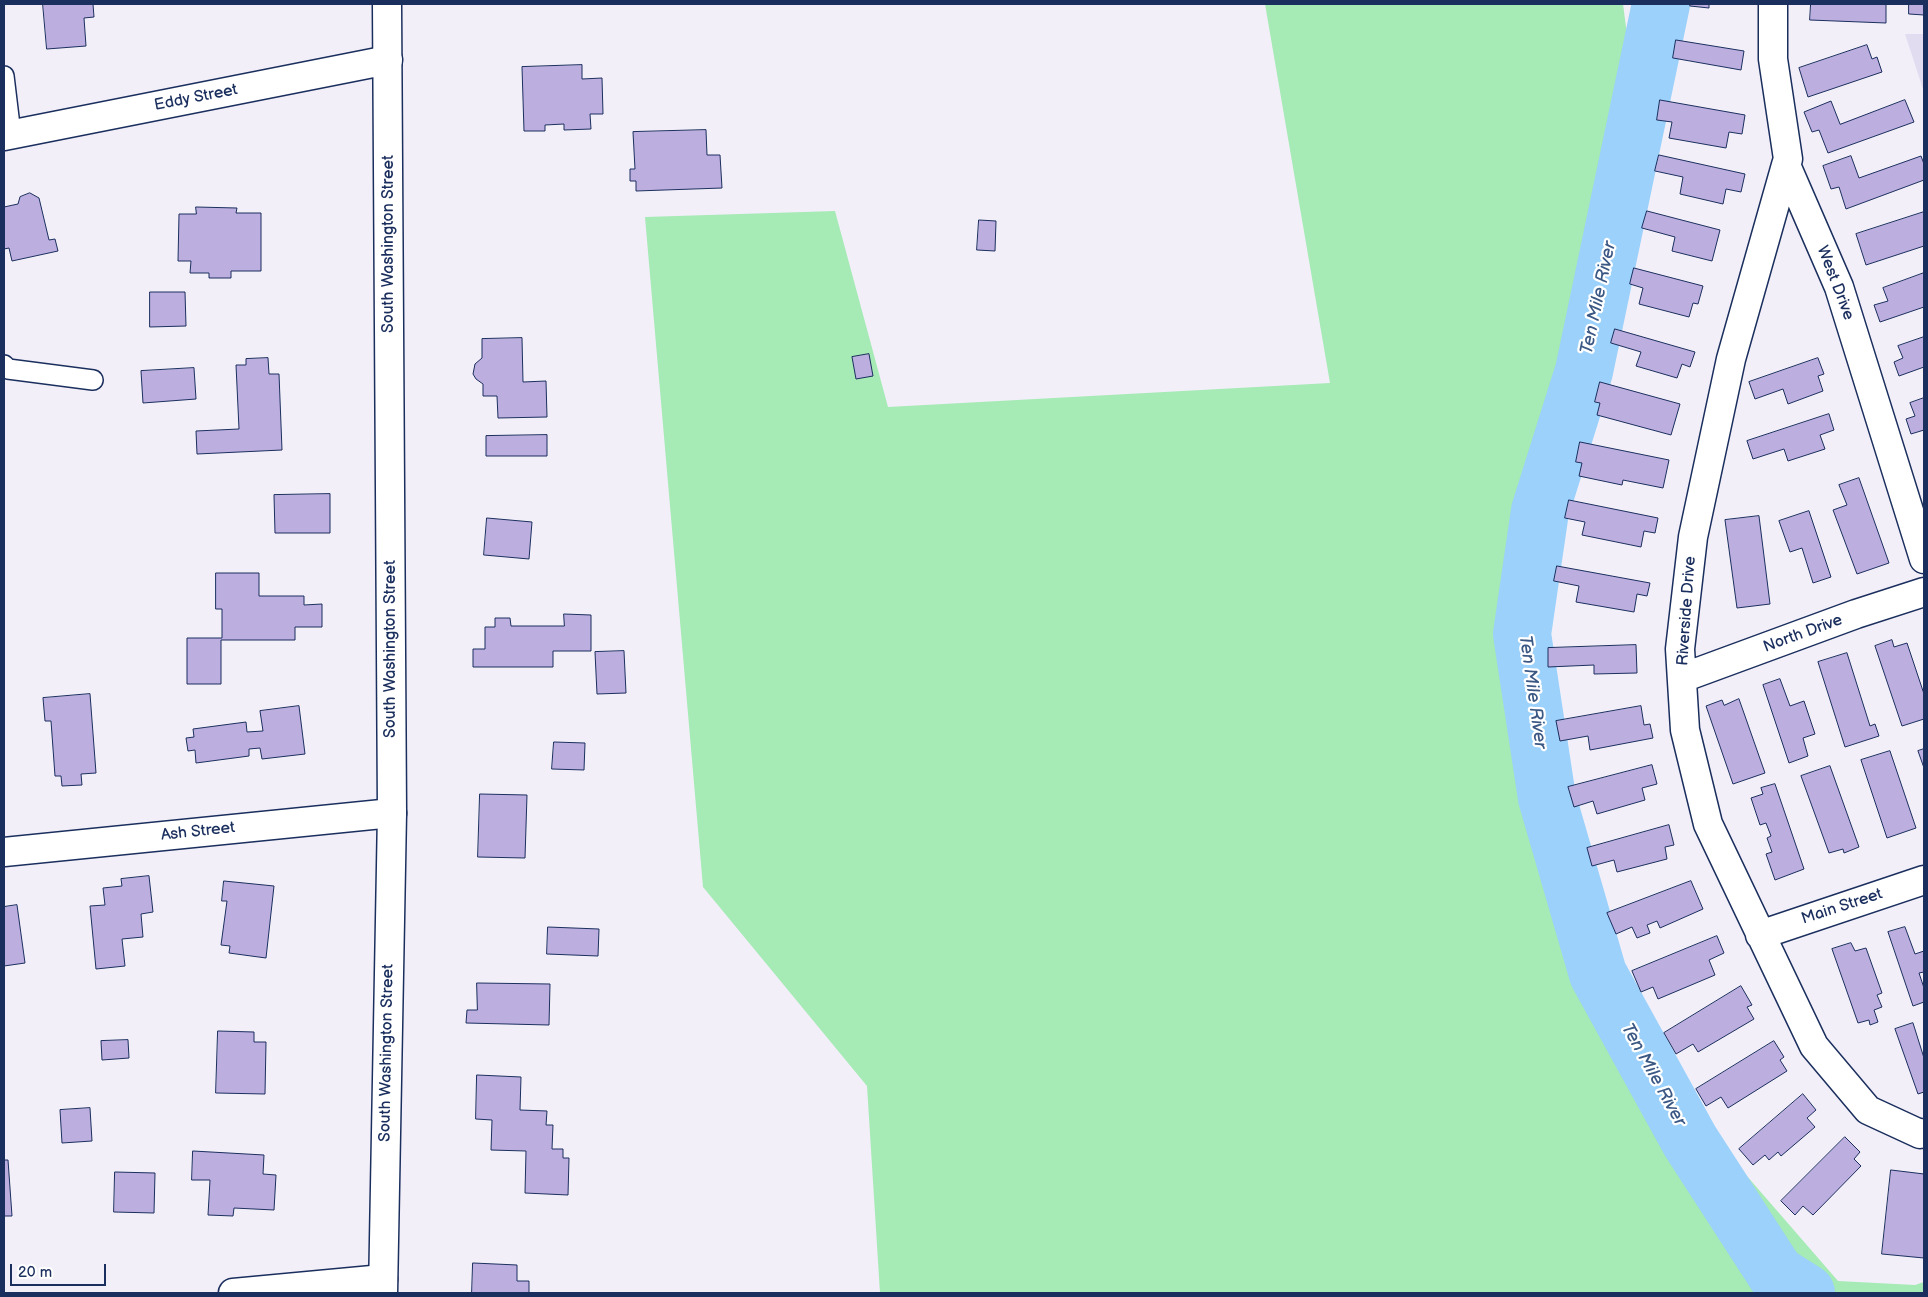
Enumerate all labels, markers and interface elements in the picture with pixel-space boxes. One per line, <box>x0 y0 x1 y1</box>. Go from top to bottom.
street label: Eddy Street <box>153 81 239 115</box>
street label: South Washington Street <box>379 155 399 333</box>
water label: Ten Mile River <box>1577 240 1621 356</box>
street label: West Drive <box>1812 243 1858 323</box>
street label: Riverside Drive <box>1674 556 1700 666</box>
street label: South Washington Street <box>381 560 401 738</box>
street label: North Drive <box>1761 611 1845 657</box>
water label: Ten Mile River <box>1513 634 1551 750</box>
street label: Ash Street <box>160 819 236 845</box>
street label: Main Street <box>1799 885 1885 929</box>
street label: South Washington Street <box>376 964 398 1142</box>
water label: Ten Mile River <box>1616 1020 1690 1130</box>
scale bar <box>12 1254 109 1286</box>
text: 20 m <box>18 1263 52 1282</box>

